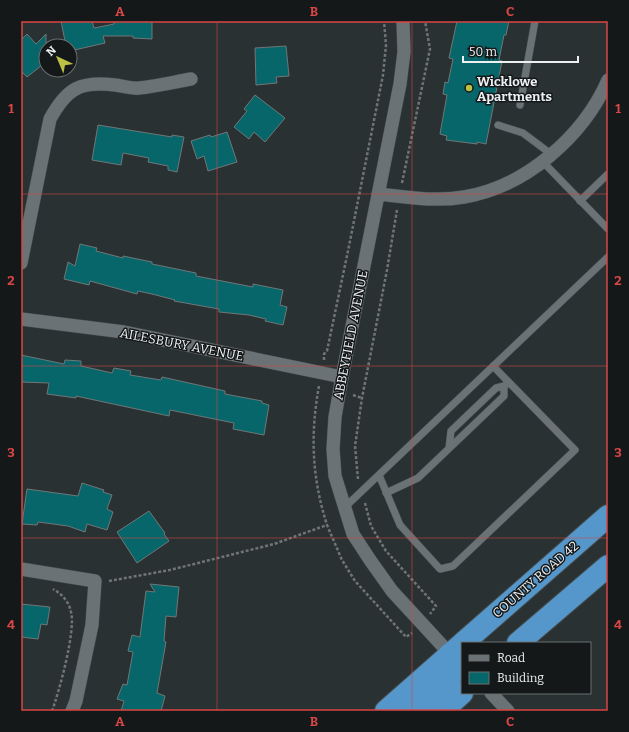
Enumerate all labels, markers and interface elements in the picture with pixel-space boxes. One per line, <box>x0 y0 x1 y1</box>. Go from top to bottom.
text: A <box>115 4 125 19</box>
text: B <box>310 4 318 19</box>
text: C <box>506 4 514 19</box>
north arrow <box>38 38 78 78</box>
scale bar <box>463 38 578 64</box>
text: N <box>44 43 59 59</box>
text: 50 m <box>469 45 498 59</box>
place label: Wicklowe Apartments <box>477 74 552 104</box>
marker: Wicklowe Apartments <box>464 83 474 93</box>
text: 1 <box>8 101 14 116</box>
text: 1 <box>615 101 621 116</box>
street label: ABBEYFIELD AVENUE <box>331 269 370 401</box>
text: 2 <box>7 273 15 288</box>
text: 2 <box>614 273 622 288</box>
street label: AILESBURY AVENUE <box>119 325 245 364</box>
text: 3 <box>7 445 15 460</box>
text: 3 <box>614 445 622 460</box>
street label: COUNTY ROAD 42 <box>489 538 581 621</box>
text: 4 <box>7 617 15 632</box>
text: 4 <box>614 617 622 632</box>
legend <box>461 642 591 694</box>
text: Road <box>497 651 525 665</box>
text: Building <box>497 671 544 685</box>
text: A <box>115 714 125 729</box>
text: B <box>310 714 318 729</box>
text: C <box>506 714 514 729</box>

